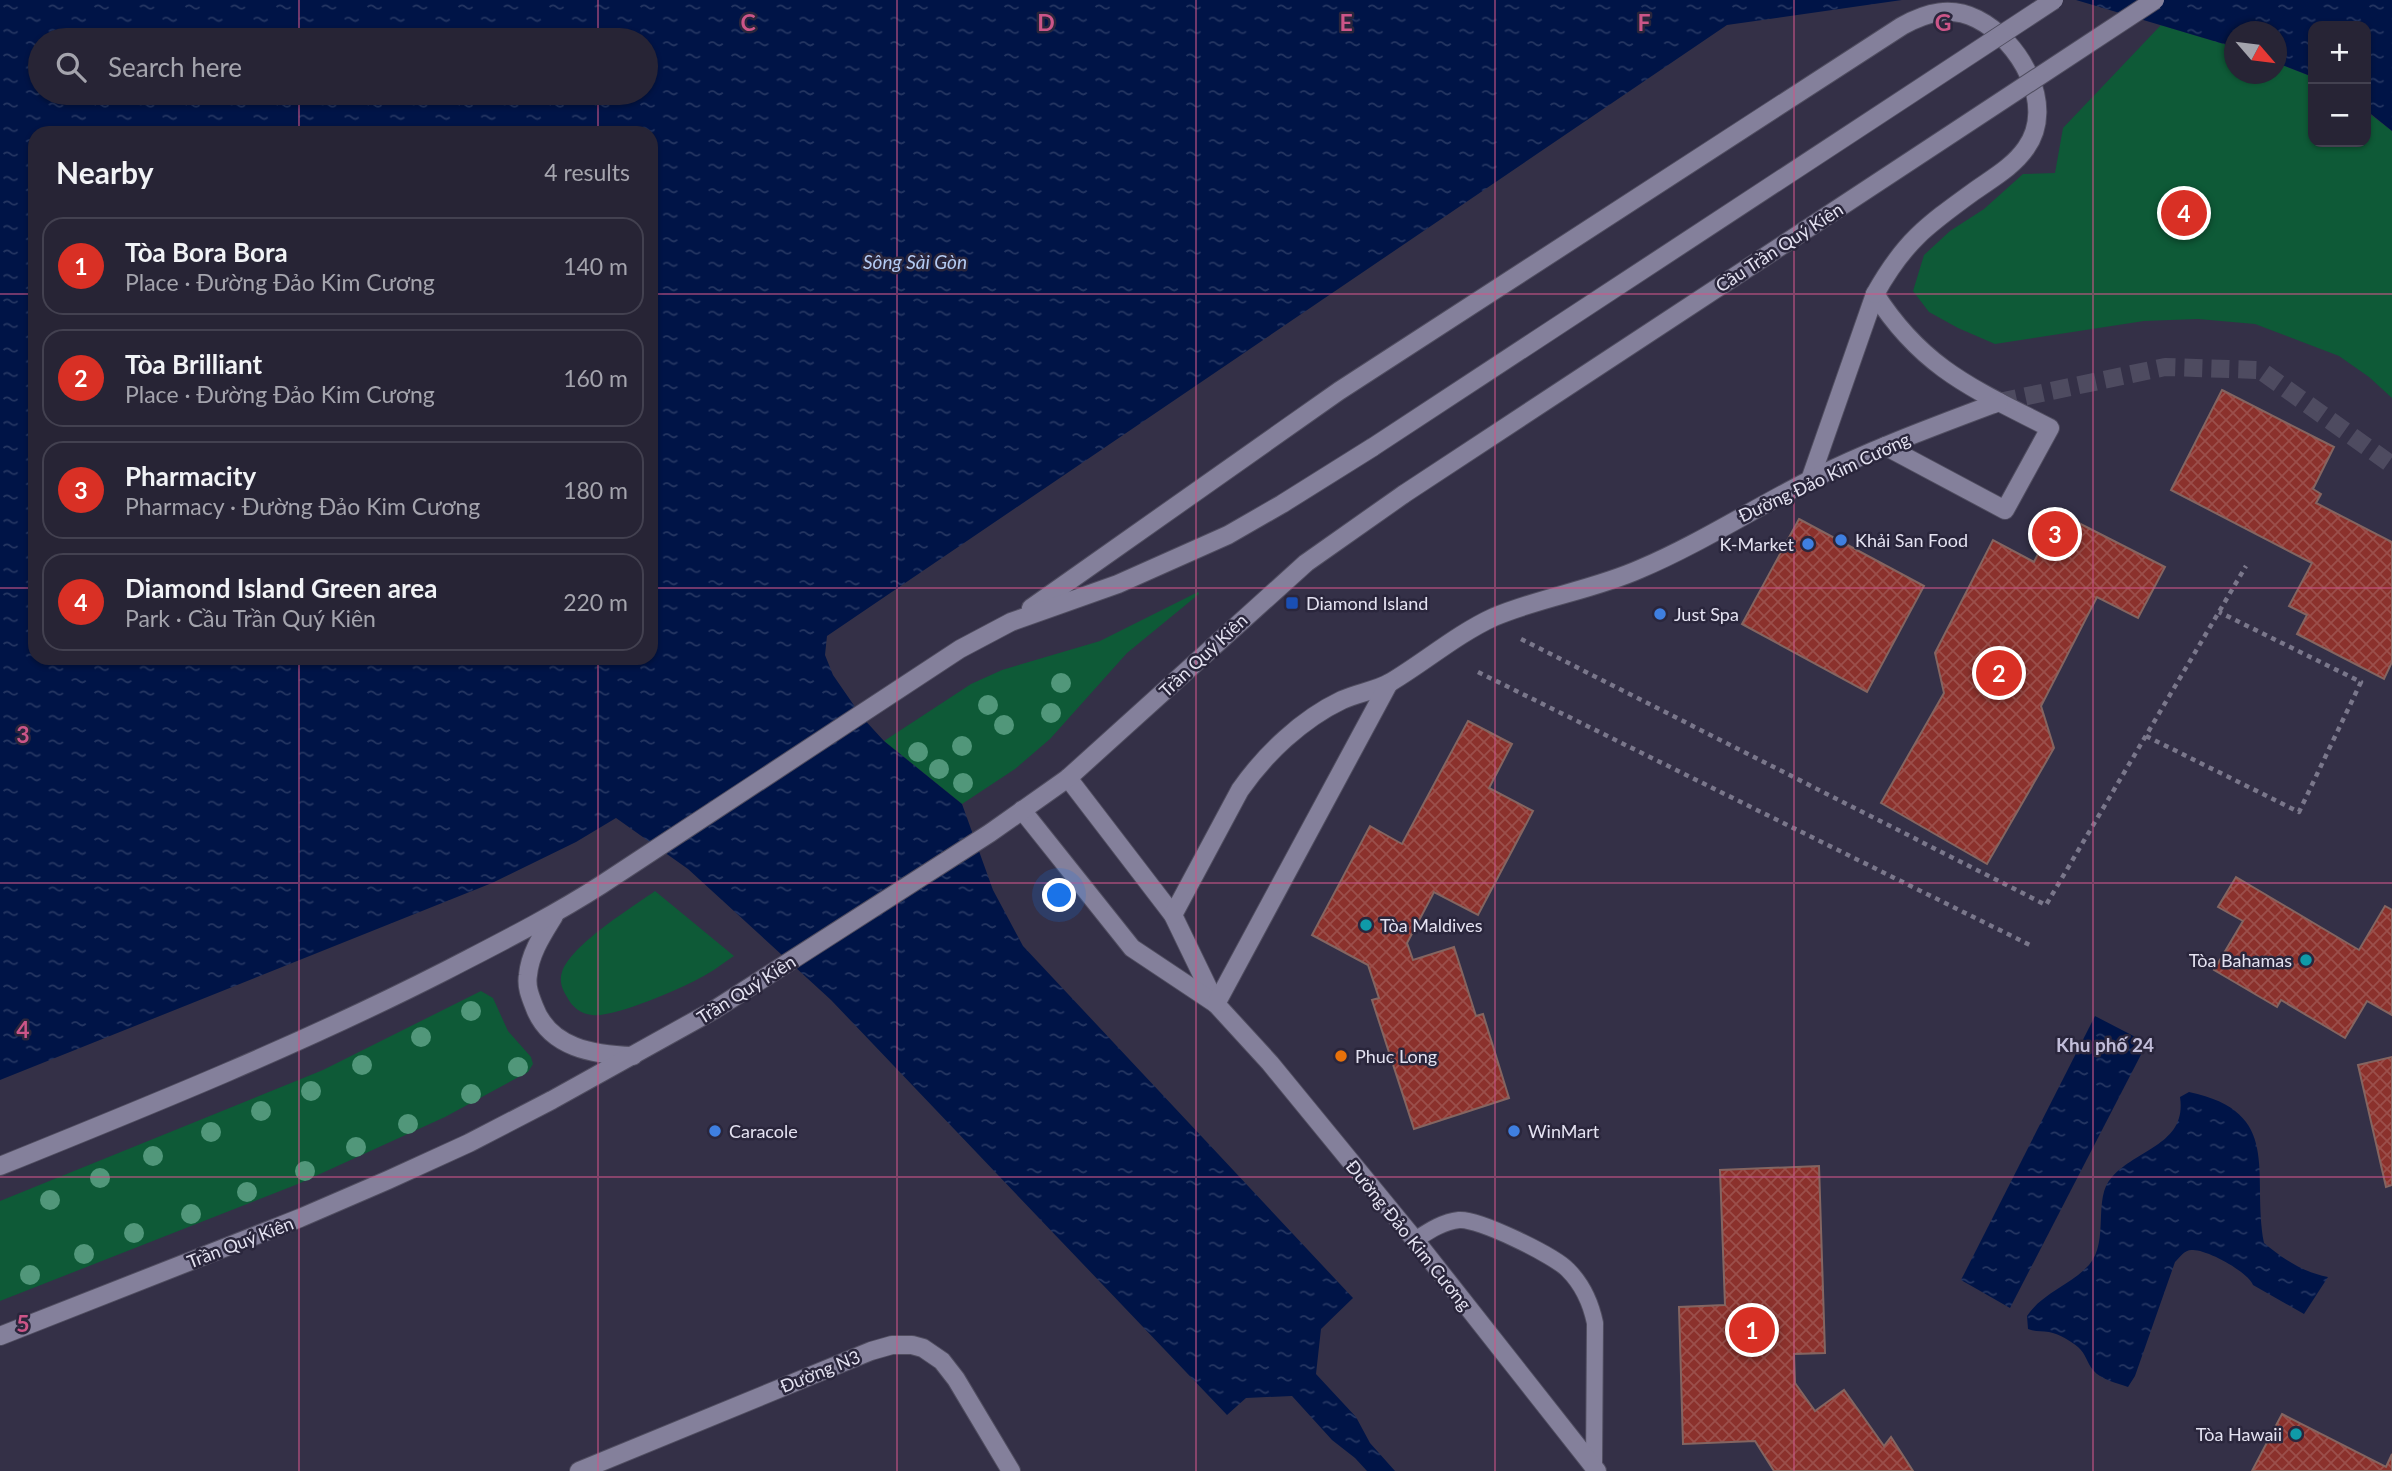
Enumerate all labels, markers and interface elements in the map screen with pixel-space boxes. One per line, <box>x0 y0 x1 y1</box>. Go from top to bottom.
text: C <box>740 8 756 36</box>
text: D <box>1037 8 1055 36</box>
text: E <box>1339 8 1353 36</box>
text: F <box>1637 8 1651 36</box>
text: G <box>1935 8 1951 36</box>
north arrow <box>2224 21 2287 84</box>
map controls <box>2308 21 2371 147</box>
button: + <box>2308 21 2371 84</box>
search box <box>28 28 658 105</box>
icon: search <box>52 48 90 86</box>
text: Search here <box>108 51 242 83</box>
button: − <box>2308 84 2371 147</box>
text: Nearby <box>56 154 154 190</box>
text: 4 results <box>544 158 630 186</box>
pin: 4 <box>2161 187 2207 239</box>
street label: Cầu Trần Quý Kiên <box>1711 198 1847 296</box>
text: Tòa Bora Bora <box>125 236 288 268</box>
water label: Sông Sài Gòn <box>863 250 967 273</box>
text: 1 <box>74 252 88 280</box>
text: 140 m <box>563 252 628 280</box>
text: Place · Đường Đảo Kim Cương <box>125 268 435 296</box>
text: Tòa Brilliant <box>125 348 262 380</box>
text: 2 <box>74 364 88 392</box>
text: 160 m <box>563 364 628 392</box>
text: Place · Đường Đảo Kim Cương <box>125 380 435 408</box>
street label: Đường Đảo Kim Cương <box>1735 428 1913 526</box>
text: Pharmacity <box>125 460 256 492</box>
text: 3 <box>74 476 88 504</box>
text: 180 m <box>563 476 628 504</box>
text: Pharmacy · Đường Đảo Kim Cương <box>125 492 480 520</box>
pin: 3 <box>2032 508 2078 560</box>
place label: Khải San Food <box>1855 529 1968 551</box>
marker: Khải San Food <box>1833 532 1849 548</box>
place label: K-Market <box>1719 533 1795 555</box>
marker: K-Market <box>1800 536 1816 552</box>
text: Diamond Island Green area <box>125 572 437 604</box>
text: 4 <box>74 588 88 616</box>
text: 220 m <box>563 588 628 616</box>
place label: Diamond Island <box>1306 592 1428 614</box>
marker: Diamond Island <box>1284 595 1300 611</box>
place label: Just Spa <box>1674 603 1739 625</box>
text: Park · Cầu Trần Quý Kiên <box>125 604 376 632</box>
marker: Just Spa <box>1652 606 1668 622</box>
street label: Trần Quý Kiên <box>1154 609 1252 701</box>
pin: 2 <box>1976 647 2022 699</box>
text: 3 <box>16 720 30 748</box>
your location <box>1042 878 1076 912</box>
place label: Tòa Maldives <box>1380 914 1483 936</box>
marker: Tòa Maldives <box>1358 917 1374 933</box>
place label: Tòa Bahamas <box>2189 949 2292 971</box>
street label: Trần Quý Kiên <box>693 950 799 1028</box>
marker: Tòa Bahamas <box>2298 952 2314 968</box>
text: 4 <box>16 1015 30 1043</box>
district label: Khu phố 24 <box>2056 1033 2154 1056</box>
place label: Phuc Long <box>1355 1045 1437 1067</box>
marker: Phuc Long <box>1333 1048 1349 1064</box>
place label: Caracole <box>729 1120 798 1142</box>
place label: WinMart <box>1528 1120 1600 1142</box>
marker: Caracole <box>707 1123 723 1139</box>
marker: WinMart <box>1506 1123 1522 1139</box>
street label: Đường Đảo Kim Cương <box>1342 1156 1476 1314</box>
street label: Trần Quý Kiên <box>184 1212 296 1272</box>
pin: 1 <box>1729 1304 1775 1356</box>
text: 5 <box>16 1309 30 1337</box>
street label: Đường N3 <box>777 1345 863 1397</box>
place label: Tòa Hawaii <box>2196 1423 2282 1445</box>
marker: Tòa Hawaii <box>2288 1426 2304 1442</box>

